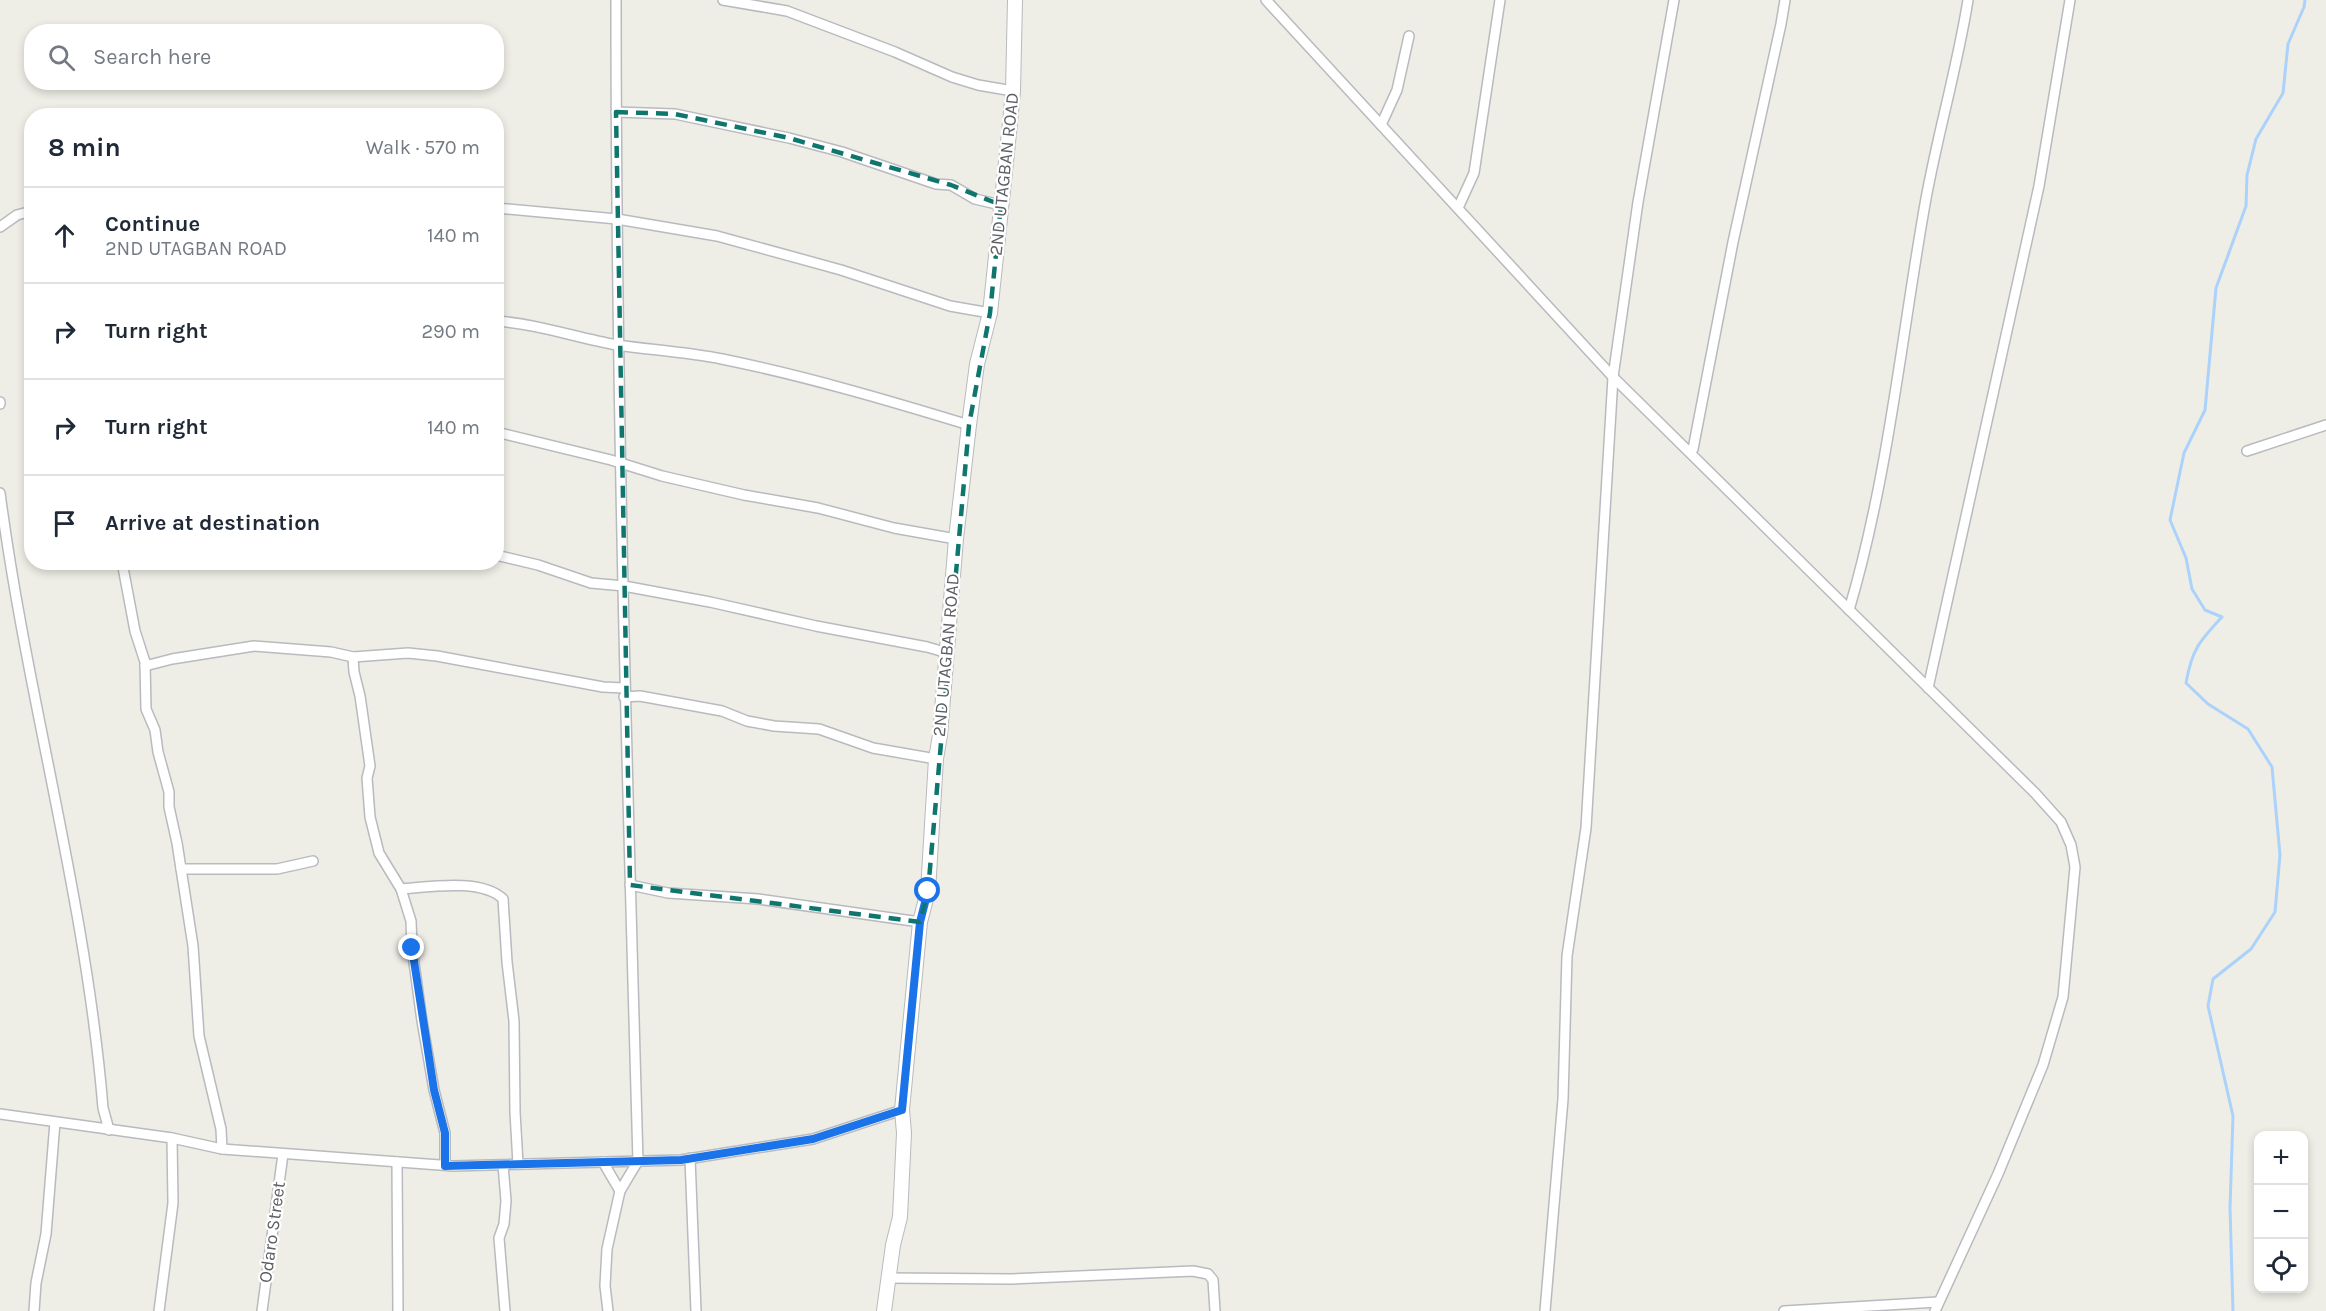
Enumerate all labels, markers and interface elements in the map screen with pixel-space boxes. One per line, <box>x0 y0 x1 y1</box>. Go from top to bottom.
search box <box>24 24 504 90</box>
icon: search <box>45 41 78 74</box>
text: Search here <box>93 44 211 70</box>
street label: 2ND UTAGBAN ROAD <box>984 91 1024 257</box>
text: 8 min <box>48 132 121 163</box>
text: Walk · 570 m <box>366 136 480 159</box>
text: Continue <box>105 211 200 237</box>
icon: ahead <box>48 219 81 252</box>
text: 140 m <box>427 224 480 247</box>
text: 2ND UTAGBAN ROAD <box>105 237 287 260</box>
icon: right <box>48 315 81 348</box>
text: Turn right <box>105 318 208 344</box>
text: 290 m <box>421 320 480 343</box>
icon: right <box>48 411 81 444</box>
text: Turn right <box>105 414 208 440</box>
text: 140 m <box>427 416 480 439</box>
icon: arrive <box>48 507 81 540</box>
text: Arrive at destination <box>105 510 320 536</box>
street label: 2ND UTAGBAN ROAD <box>928 572 964 738</box>
route start <box>914 877 940 903</box>
route end <box>398 934 424 960</box>
map controls <box>2254 1131 2308 1293</box>
button: + <box>2254 1131 2308 1185</box>
street label: Odaro Street <box>254 1180 290 1284</box>
button: − <box>2254 1185 2308 1239</box>
button: locate <box>2254 1239 2308 1293</box>

